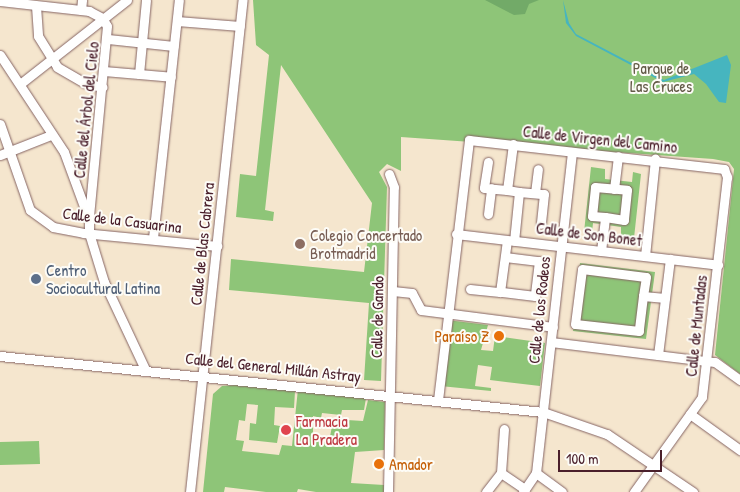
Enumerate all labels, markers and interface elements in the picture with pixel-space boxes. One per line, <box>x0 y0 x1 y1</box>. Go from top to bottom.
street label: Calle del Árbol del Cielo <box>69 41 103 179</box>
park label: Parque de Las Cruces <box>630 58 692 96</box>
street label: Calle de Virgen del Camino <box>522 121 678 157</box>
street label: Calle de Blas Cabrera <box>186 182 218 306</box>
street label: Calle de la Casuarina <box>61 203 183 237</box>
street label: Calle de Son Bonet <box>535 218 643 250</box>
place label: Colegio Concertado Brotmadrid <box>310 225 422 263</box>
marker: Colegio Concertado Brotmadrid <box>294 238 306 250</box>
street label: Calle de los Rodeos <box>524 255 554 365</box>
place label: Centro Sociocultural Latina <box>46 260 160 298</box>
marker: Centro Sociocultural Latina <box>30 273 42 285</box>
street label: Calle de Muntadas <box>681 274 711 378</box>
street label: Calle de Gando <box>367 276 387 358</box>
place label: Paraíso Z <box>435 326 489 346</box>
marker: Paraíso Z <box>493 330 505 342</box>
street label: Calle del General Millán Astray <box>184 348 362 386</box>
place label: Farmacia La Pradera <box>296 411 357 449</box>
marker: Farmacia La Pradera <box>280 424 292 436</box>
scale bar <box>560 440 664 472</box>
text: 100 m <box>566 448 599 469</box>
place label: Amador <box>389 454 433 474</box>
marker: Amador <box>373 458 385 470</box>

